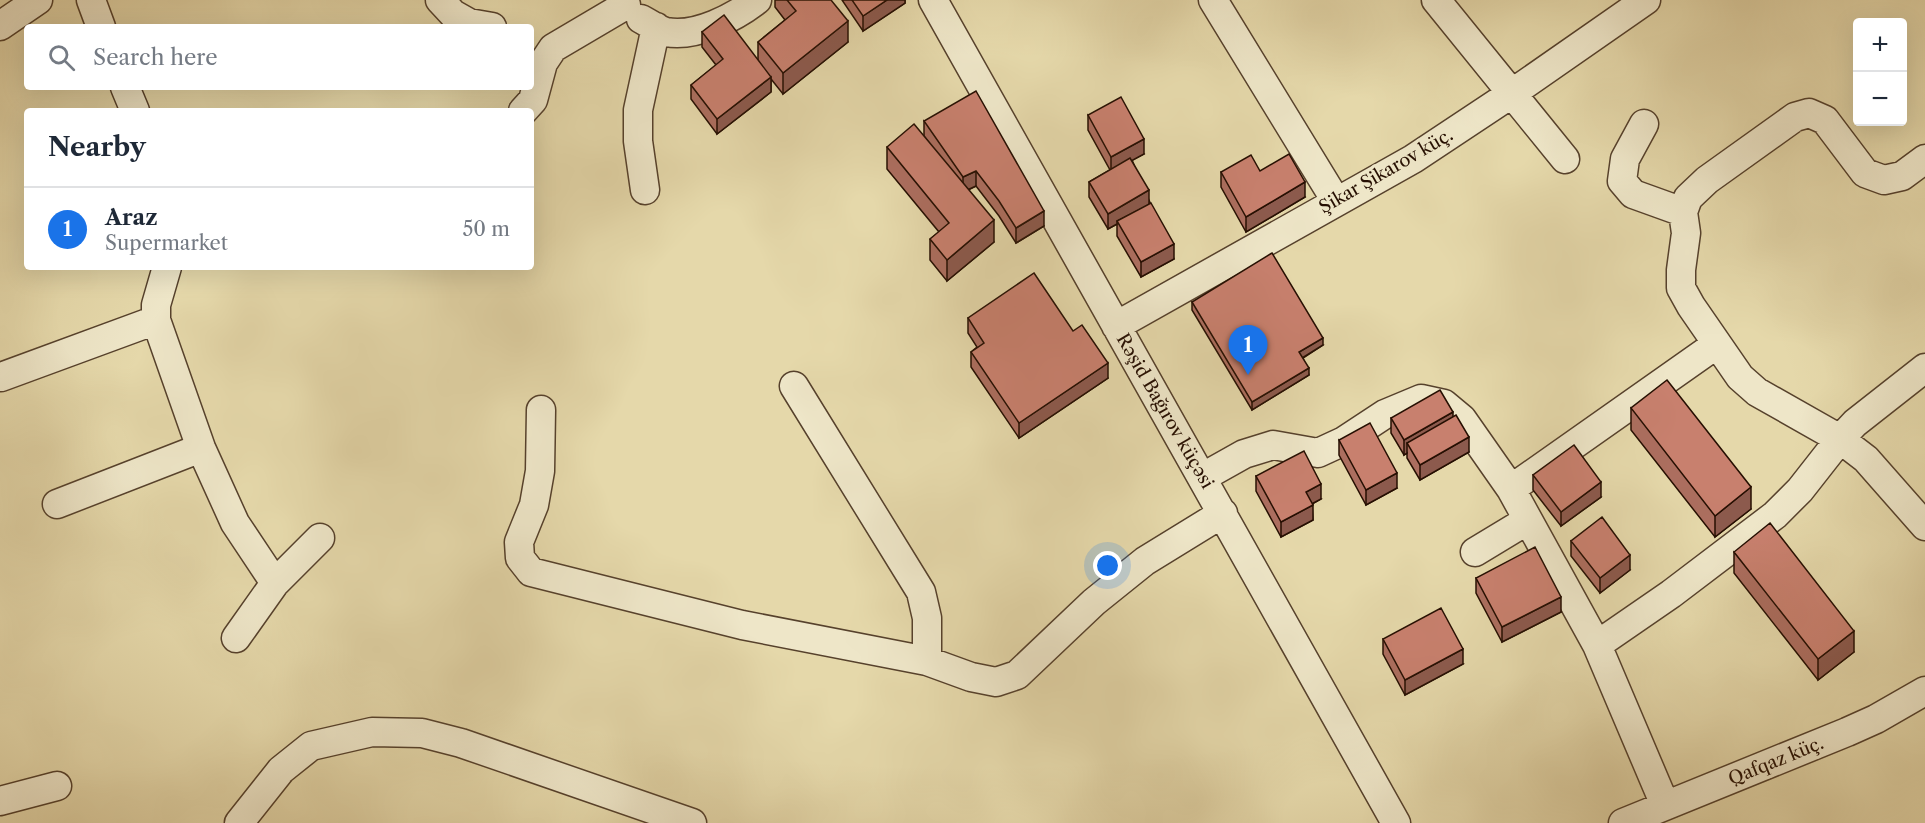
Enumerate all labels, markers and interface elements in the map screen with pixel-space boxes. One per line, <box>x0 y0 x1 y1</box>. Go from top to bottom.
map controls <box>1853 18 1907 126</box>
button: + <box>1853 18 1907 72</box>
search box <box>24 24 534 90</box>
icon: search <box>45 41 78 74</box>
text: Search here <box>93 44 218 71</box>
button: − <box>1853 72 1907 126</box>
street label: Şikar Şikarov küç. <box>1315 124 1457 218</box>
text: Nearby <box>48 131 146 163</box>
text: Araz <box>105 204 158 231</box>
text: 1 <box>63 217 72 241</box>
text: 50 m <box>463 217 510 241</box>
text: Supermarket <box>105 231 228 255</box>
pin: 1 <box>1228 326 1268 375</box>
street label: Rəşid Bağırov küçəsi <box>1112 330 1219 493</box>
your location <box>1093 551 1122 580</box>
street label: Qafqaz küç. <box>1725 732 1827 790</box>

